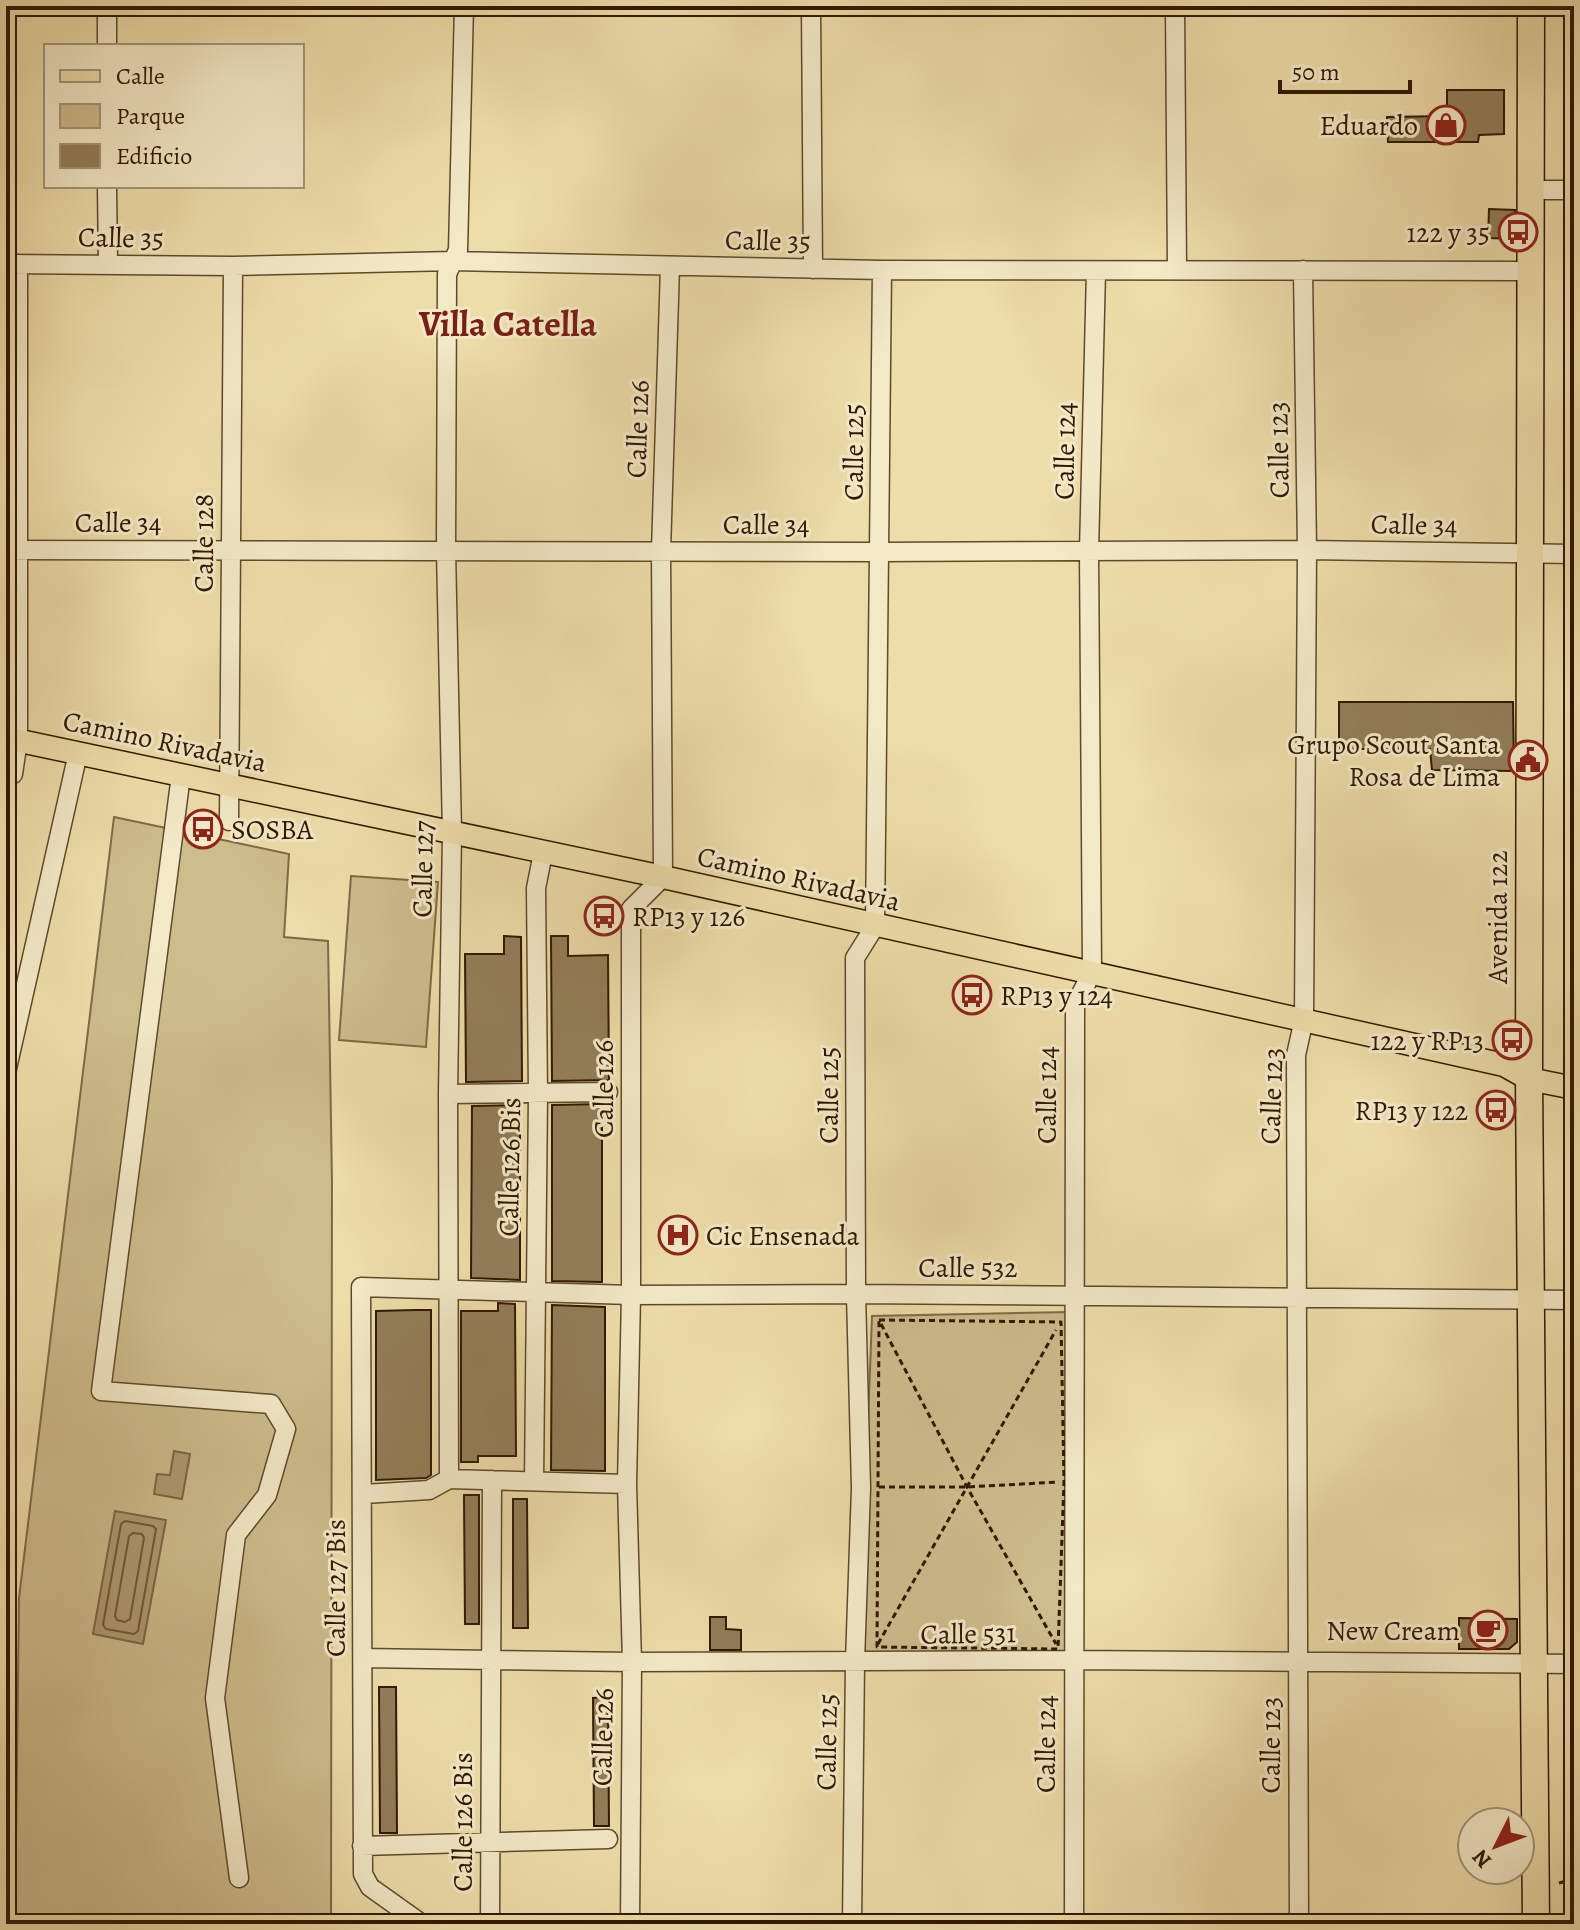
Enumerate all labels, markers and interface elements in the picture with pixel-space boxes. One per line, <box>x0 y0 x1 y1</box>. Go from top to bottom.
legend <box>44 44 304 188</box>
scale bar <box>1280 44 1410 94</box>
text: 50 m <box>1292 56 1340 88</box>
text: Calle <box>116 60 165 92</box>
text: Parque <box>116 100 185 132</box>
shop icon: Eduardo <box>1425 104 1467 146</box>
place label: Eduardo <box>1319 107 1418 145</box>
text: Edificio <box>116 140 192 172</box>
bus stop icon: 122 y 35 <box>1497 211 1539 253</box>
place label: 122 y 35 <box>1407 214 1490 252</box>
street label: Calle 35 <box>78 218 164 258</box>
street label: Calle 35 <box>725 221 811 261</box>
district label: Villa Catella <box>418 299 598 348</box>
street label: Calle 126 <box>617 379 659 479</box>
street label: Calle 123 <box>1259 401 1299 499</box>
street label: Calle 124 <box>1045 402 1085 500</box>
street label: Calle 125 <box>835 403 873 501</box>
street label: Calle 128 <box>185 494 223 592</box>
street label: Calle 34 <box>75 504 161 542</box>
street label: Calle 34 <box>1370 505 1458 545</box>
street label: Calle 34 <box>723 506 809 544</box>
street label: Camino Rivadavia <box>59 702 270 782</box>
place label: Grupo Scout Santa Rosa de Lima <box>1287 726 1500 796</box>
public building icon: Grupo Scout Santa Rosa de Lima <box>1507 739 1549 781</box>
bus stop icon: SOSBA <box>182 808 224 850</box>
place label: SOSBA <box>231 811 314 849</box>
street label: Calle 127 <box>403 820 443 918</box>
street label: Camino Rivadavia <box>693 837 904 921</box>
street label: Avenida 122 <box>1479 850 1517 985</box>
bus stop icon: RP13 y 126 <box>583 895 625 937</box>
place label: RP13 y 126 <box>632 898 745 936</box>
bus stop icon: RP13 y 124 <box>951 974 993 1016</box>
place label: RP13 y 124 <box>1000 977 1113 1015</box>
bus stop icon: 122 y RP13 <box>1491 1019 1533 1061</box>
place label: 122 y RP13 <box>1370 1022 1484 1060</box>
street label: Calle 126 <box>585 1040 623 1138</box>
street label: Calle 125 <box>810 1046 848 1144</box>
street label: Calle 124 <box>1028 1046 1066 1144</box>
street label: Calle 123 <box>1251 1047 1293 1145</box>
bus stop icon: RP13 y 122 <box>1475 1089 1517 1131</box>
place label: RP13 y 122 <box>1354 1092 1468 1130</box>
street label: Calle 126 Bis <box>490 1097 530 1237</box>
hospital icon: Cic Ensenada <box>657 1214 699 1256</box>
place label: Cic Ensenada <box>706 1217 860 1255</box>
street label: Calle 532 <box>918 1249 1018 1287</box>
street label: Calle 127 Bis <box>317 1519 355 1657</box>
cafe icon: New Cream <box>1467 1609 1509 1651</box>
place label: New Cream <box>1326 1612 1460 1650</box>
street label: Calle 531 <box>920 1614 1016 1654</box>
street label: Calle 126 <box>583 1688 623 1786</box>
street label: Calle 125 <box>807 1693 847 1791</box>
street label: Calle 124 <box>1027 1695 1065 1793</box>
street label: Calle 123 <box>1252 1697 1290 1793</box>
street label: Calle 126 Bis <box>444 1752 482 1892</box>
north arrow <box>1456 1806 1536 1886</box>
text: N <box>1465 1843 1498 1875</box>

